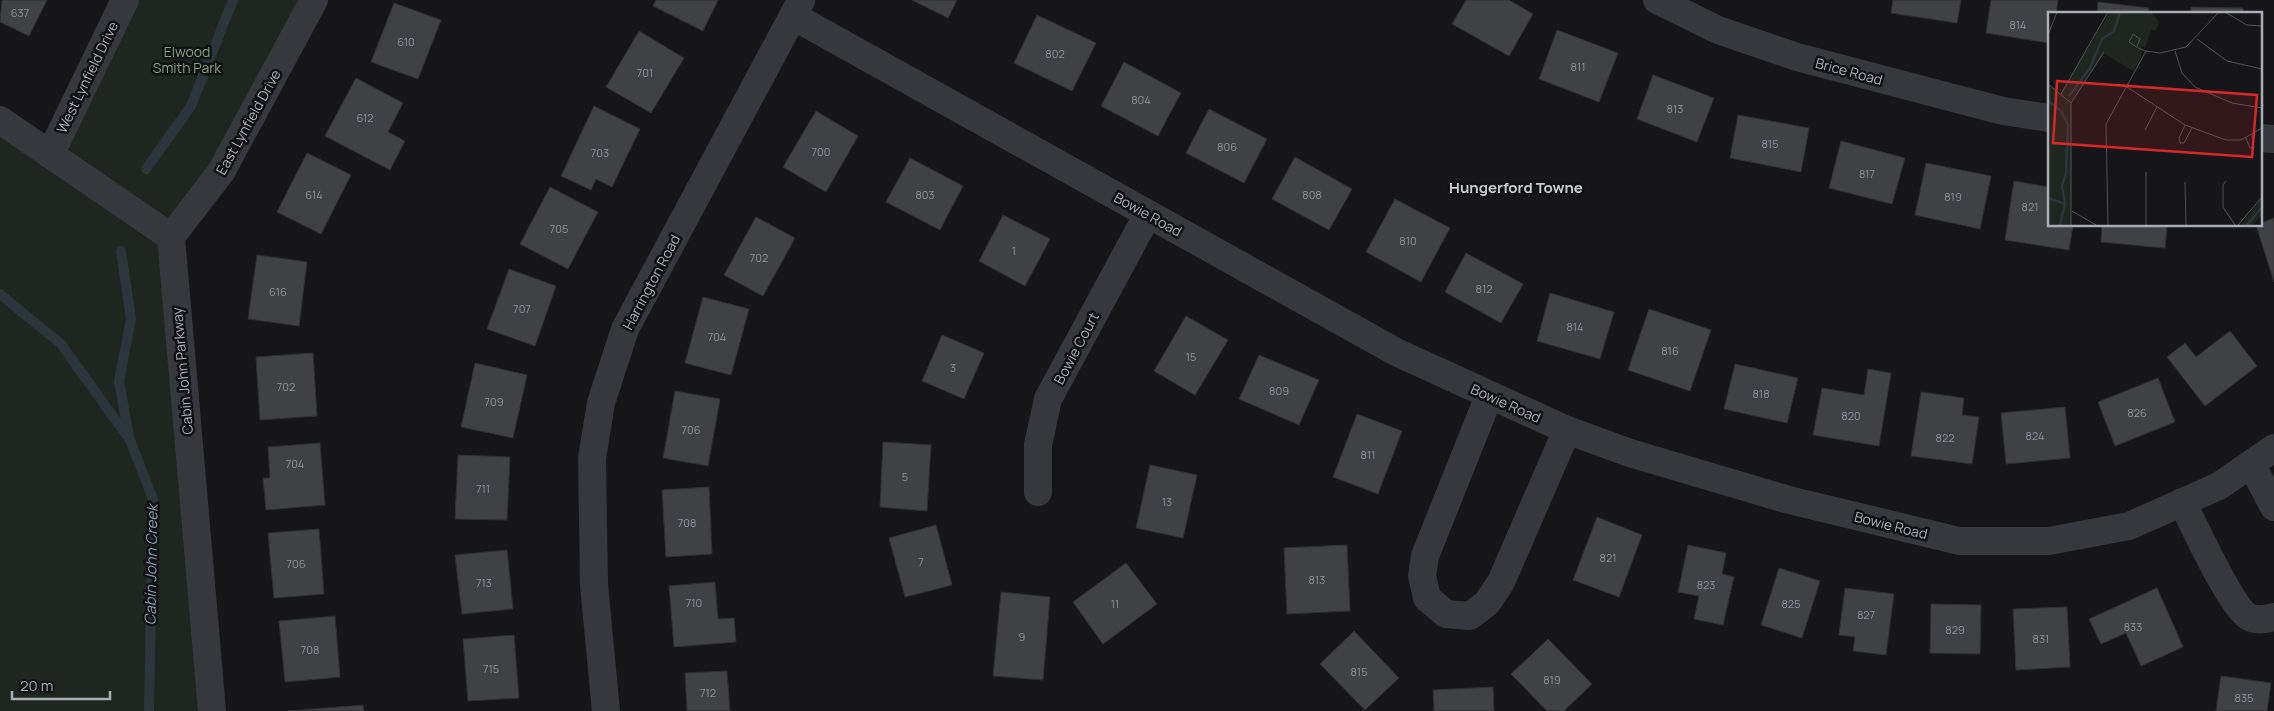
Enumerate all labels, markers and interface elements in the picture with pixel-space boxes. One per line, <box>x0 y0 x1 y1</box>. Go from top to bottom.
house number: 637 <box>11 5 29 20</box>
inset map <box>2048 12 2262 226</box>
house number: 814 <box>2009 17 2027 32</box>
street label: West Lynfield Drive <box>52 18 122 136</box>
house number: 610 <box>397 34 415 49</box>
park label: Elwood Smith Park <box>153 42 222 77</box>
house number: 802 <box>1045 46 1065 61</box>
street label: Brice Road <box>1813 53 1885 89</box>
house number: 811 <box>1571 59 1585 74</box>
house number: 701 <box>637 65 653 80</box>
street label: East Lynfield Drive <box>211 66 285 178</box>
house number: 804 <box>1131 92 1151 107</box>
house number: 813 <box>1667 101 1683 116</box>
house number: 612 <box>356 110 374 125</box>
house number: 815 <box>1761 136 1779 151</box>
house number: 806 <box>1217 139 1237 154</box>
house number: 700 <box>812 144 830 159</box>
house number: 703 <box>591 145 609 160</box>
house number: 817 <box>1859 166 1875 181</box>
district label: Hungerford Towne <box>1449 177 1583 198</box>
house number: 614 <box>305 187 323 202</box>
house number: 803 <box>915 187 935 202</box>
house number: 808 <box>1302 187 1322 202</box>
street label: Bowie Road <box>1111 188 1185 240</box>
house number: 819 <box>1944 189 1962 204</box>
house number: 821 <box>2022 199 2038 214</box>
house number: 705 <box>550 221 568 236</box>
street label: Harrington Road <box>618 231 684 333</box>
house number: 810 <box>1399 233 1417 248</box>
house number: 1 <box>1012 243 1016 258</box>
house number: 702 <box>750 250 768 265</box>
house number: 812 <box>1476 281 1492 296</box>
house number: 616 <box>269 284 287 299</box>
house number: 707 <box>513 301 531 316</box>
street label: Cabin John Parkway <box>167 306 197 435</box>
street label: Bowie Court <box>1049 308 1103 387</box>
house number: 814 <box>1566 319 1584 334</box>
house number: 704 <box>708 329 726 344</box>
house number: 816 <box>1661 343 1679 358</box>
house number: 15 <box>1186 349 1196 364</box>
house number: 3 <box>950 360 956 375</box>
house number: 702 <box>277 379 295 394</box>
street label: Bowie Road <box>1468 379 1544 427</box>
house number: 809 <box>1269 383 1289 398</box>
house number: 818 <box>1752 386 1770 401</box>
house number: 709 <box>484 394 504 409</box>
house number: 826 <box>2127 405 2147 420</box>
house number: 820 <box>1841 408 1861 423</box>
house number: 706 <box>681 422 701 437</box>
house number: 824 <box>2026 428 2044 443</box>
house number: 822 <box>1936 430 1954 445</box>
house number: 811 <box>1361 447 1375 462</box>
house number: 704 <box>286 456 304 471</box>
house number: 5 <box>902 469 908 484</box>
house number: 711 <box>476 481 490 496</box>
house number: 13 <box>1162 494 1172 509</box>
water label: Cabin John Creek <box>139 502 163 626</box>
street label: Bowie Road <box>1852 507 1930 543</box>
house number: 708 <box>678 515 696 530</box>
house number: 821 <box>1600 550 1616 565</box>
house number: 7 <box>918 554 924 569</box>
house number: 706 <box>286 556 306 571</box>
house number: 813 <box>1309 572 1325 587</box>
house number: 713 <box>476 575 492 590</box>
house number: 823 <box>1697 577 1715 592</box>
house number: 710 <box>686 595 702 610</box>
house number: 11 <box>1111 596 1119 611</box>
house number: 825 <box>1781 596 1801 611</box>
house number: 827 <box>1857 607 1875 622</box>
house number: 833 <box>2124 619 2142 634</box>
house number: 829 <box>1945 622 1965 637</box>
house number: 9 <box>1019 629 1026 644</box>
house number: 831 <box>2033 631 2049 646</box>
house number: 708 <box>301 642 319 657</box>
house number: 715 <box>483 661 499 676</box>
house number: 815 <box>1350 664 1368 679</box>
scale bar <box>12 668 110 700</box>
house number: 819 <box>1543 672 1561 687</box>
text: 20 m <box>20 675 53 696</box>
house number: 712 <box>700 685 716 700</box>
house number: 835 <box>2235 690 2253 705</box>

